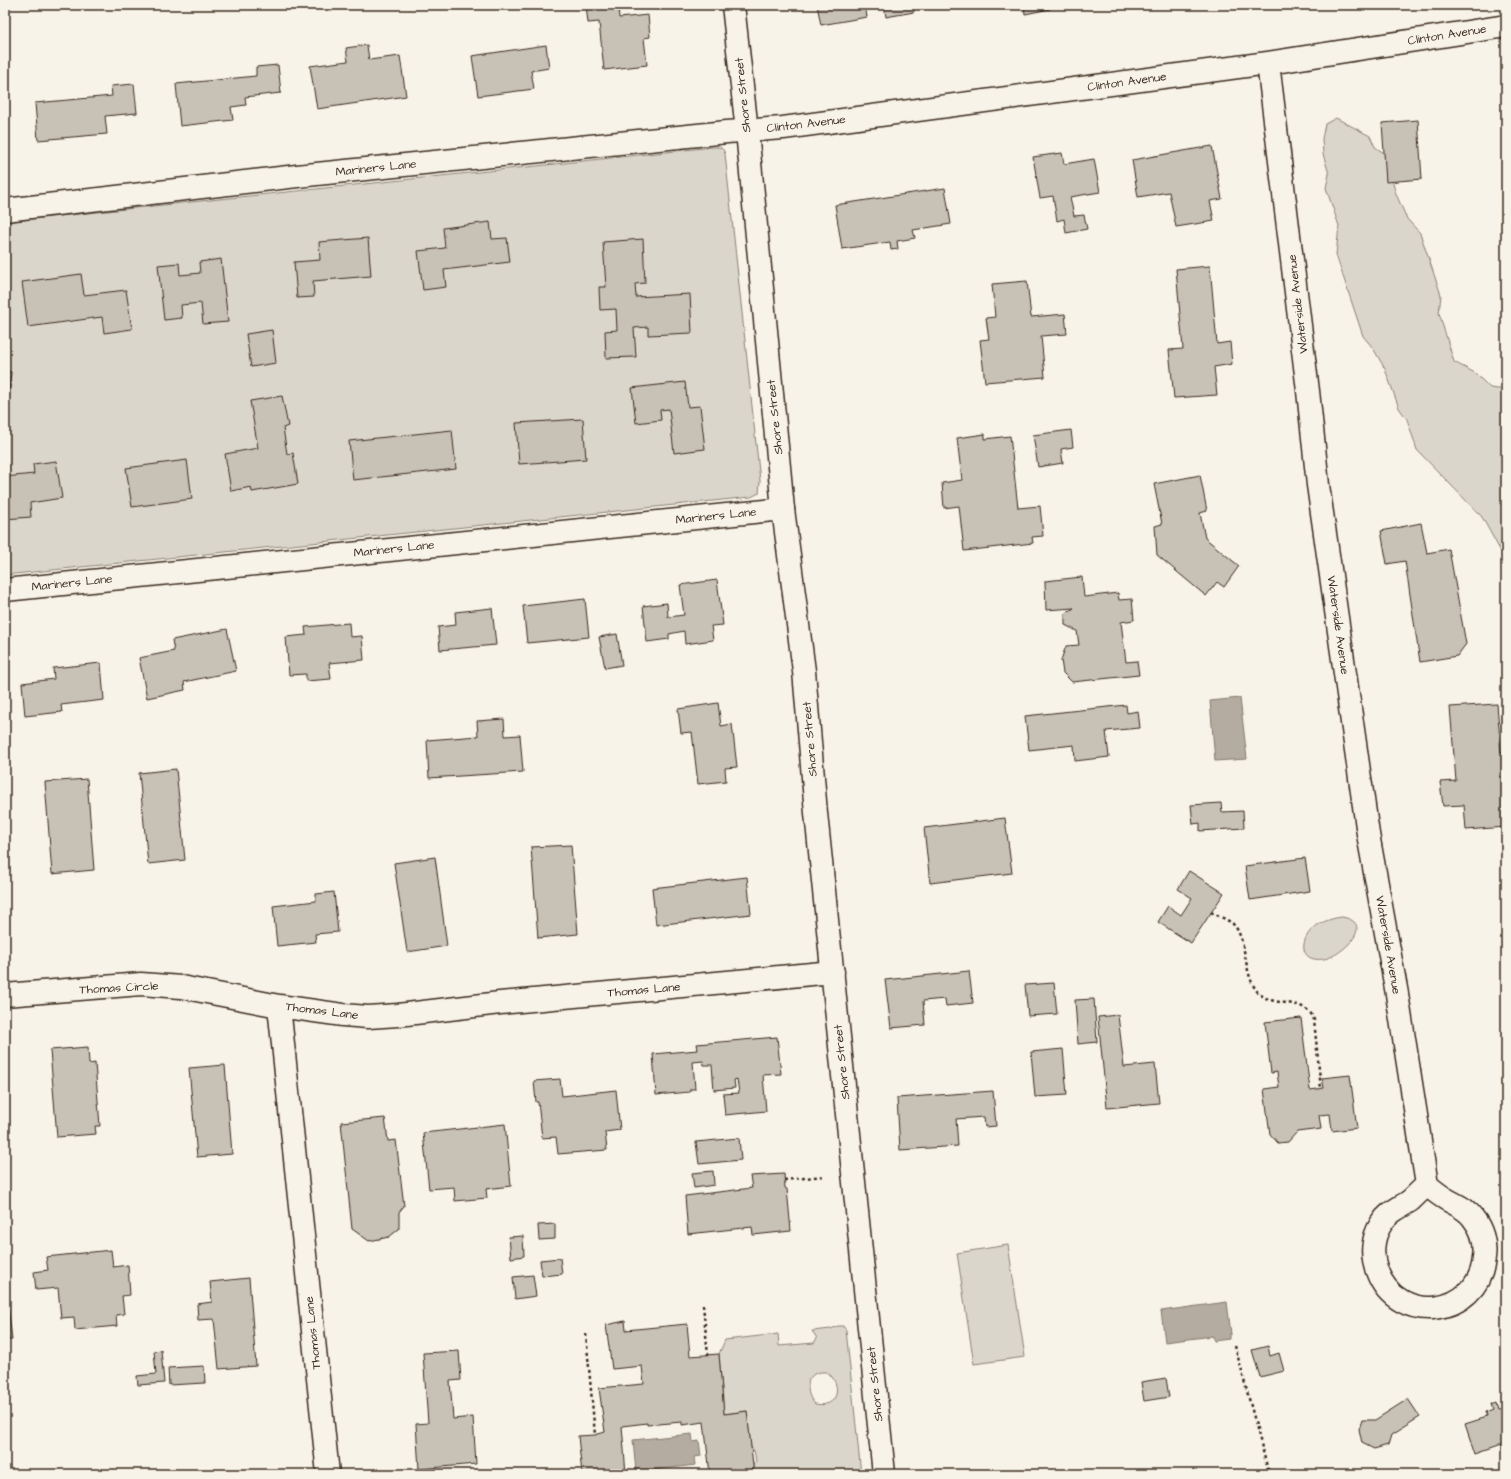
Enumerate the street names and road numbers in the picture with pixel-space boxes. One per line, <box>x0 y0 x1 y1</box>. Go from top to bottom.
street label: Clinton Avenue <box>1406 20 1488 50</box>
street label: Shore Street <box>731 57 755 133</box>
street label: Clinton Avenue <box>1086 68 1168 96</box>
street label: Clinton Avenue <box>765 111 847 137</box>
street label: Mariners Lane <box>335 155 418 181</box>
street label: Waterside Avenue <box>1283 253 1313 354</box>
street label: Shore Street <box>763 379 787 455</box>
street label: Mariners Lane <box>675 503 758 529</box>
street label: Mariners Lane <box>353 536 436 562</box>
street label: Mariners Lane <box>31 570 114 596</box>
street label: Waterside Avenue <box>1323 574 1353 676</box>
street label: Shore Street <box>798 701 822 777</box>
street label: Waterside Avenue <box>1371 894 1405 996</box>
street label: Thomas Circle <box>79 977 160 999</box>
street label: Thomas Lane <box>607 978 682 1002</box>
street label: Thomas Lane <box>285 998 360 1024</box>
street label: Shore Street <box>830 1024 854 1100</box>
street label: Thomas Lane <box>301 1295 325 1370</box>
street label: Shore Street <box>863 1346 887 1422</box>

